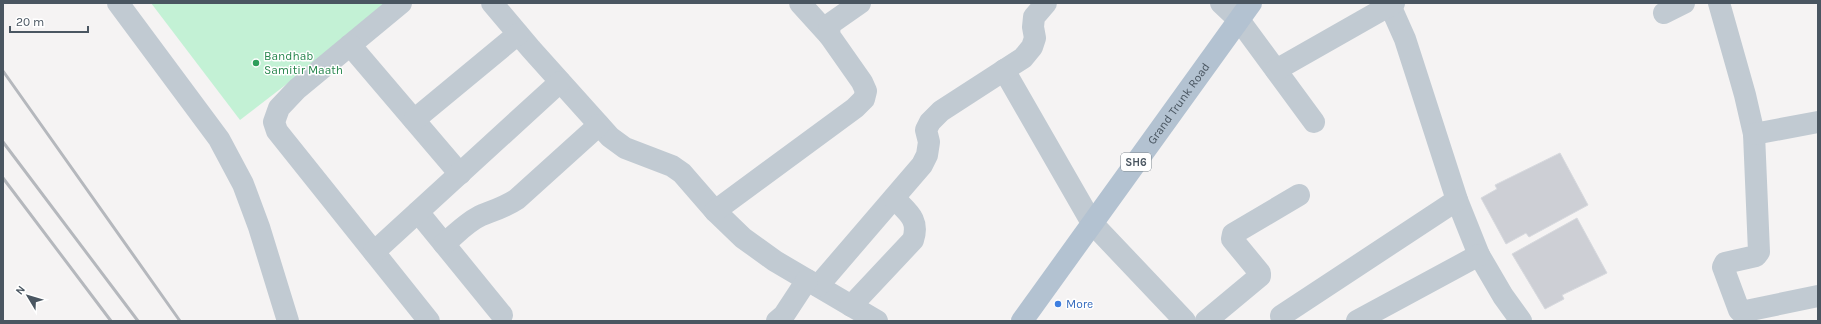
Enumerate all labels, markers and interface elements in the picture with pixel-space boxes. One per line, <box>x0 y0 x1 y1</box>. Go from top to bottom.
scale bar <box>10 8 88 34</box>
text: 20 m <box>16 15 44 29</box>
place label: Bandhab Samitir Maath <box>264 49 343 77</box>
marker: Bandhab Samitir Maath <box>251 58 261 68</box>
street label: Grand Trunk Road <box>1145 60 1213 147</box>
road number: SH6 <box>1121 153 1151 171</box>
north arrow <box>8 276 48 316</box>
text: N <box>13 283 28 297</box>
place label: More <box>1066 297 1093 311</box>
marker: More <box>1053 299 1063 309</box>

